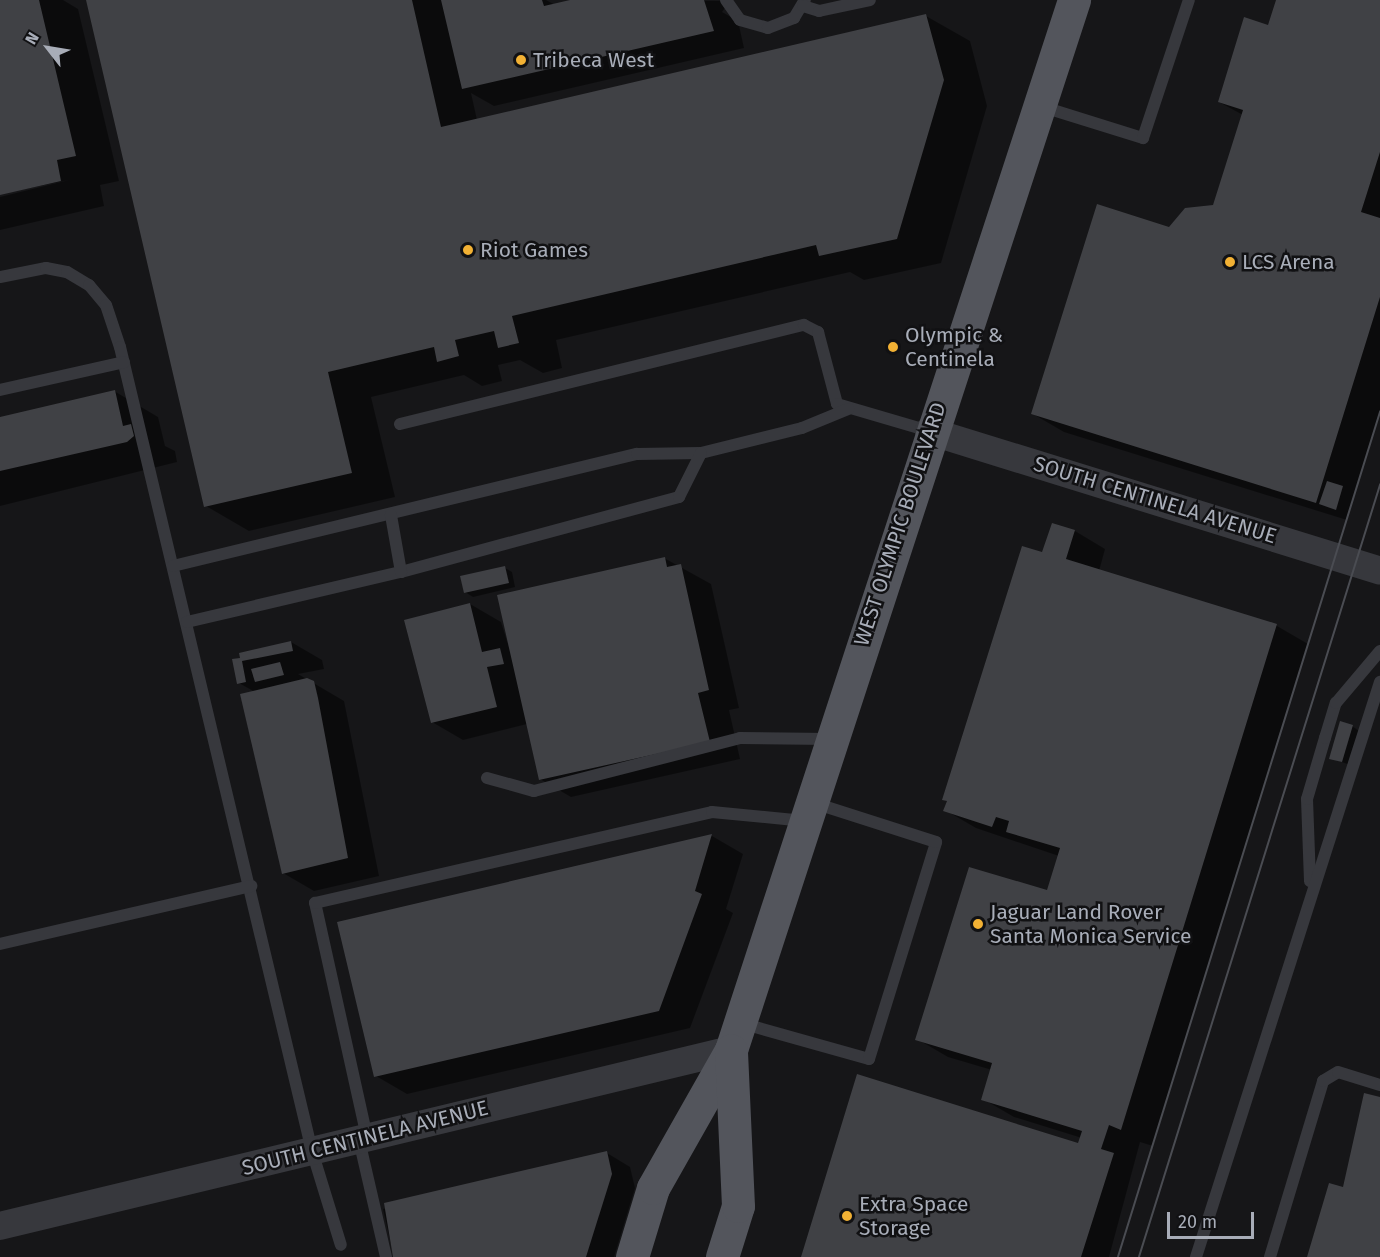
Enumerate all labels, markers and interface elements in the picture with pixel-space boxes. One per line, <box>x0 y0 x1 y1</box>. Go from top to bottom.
north arrow <box>18 18 78 78</box>
text: N <box>21 29 43 48</box>
place label: Tribeca West <box>533 47 654 73</box>
marker: Tribeca West <box>514 53 528 67</box>
place label: Riot Games <box>480 237 588 263</box>
marker: Riot Games <box>461 243 475 257</box>
place label: LCS Arena <box>1242 249 1335 275</box>
marker: LCS Arena <box>1223 255 1237 269</box>
place label: Olympic & Centinela <box>905 322 1003 372</box>
marker: Olympic & Centinela <box>886 340 900 354</box>
street label: WEST OLYMPIC BOULEVARD <box>849 399 951 649</box>
street label: SOUTH CENTINELA AVENUE <box>1030 451 1280 549</box>
place label: Jaguar Land Rover Santa Monica Service <box>990 899 1192 949</box>
marker: Jaguar Land Rover Santa Monica Service <box>971 917 985 931</box>
street label: SOUTH CENTINELA AVENUE <box>239 1095 491 1181</box>
place label: Extra Space Storage <box>859 1191 969 1241</box>
scale bar <box>1170 1200 1257 1238</box>
marker: Extra Space Storage <box>840 1209 854 1223</box>
text: 20 m <box>1178 1211 1217 1233</box>

